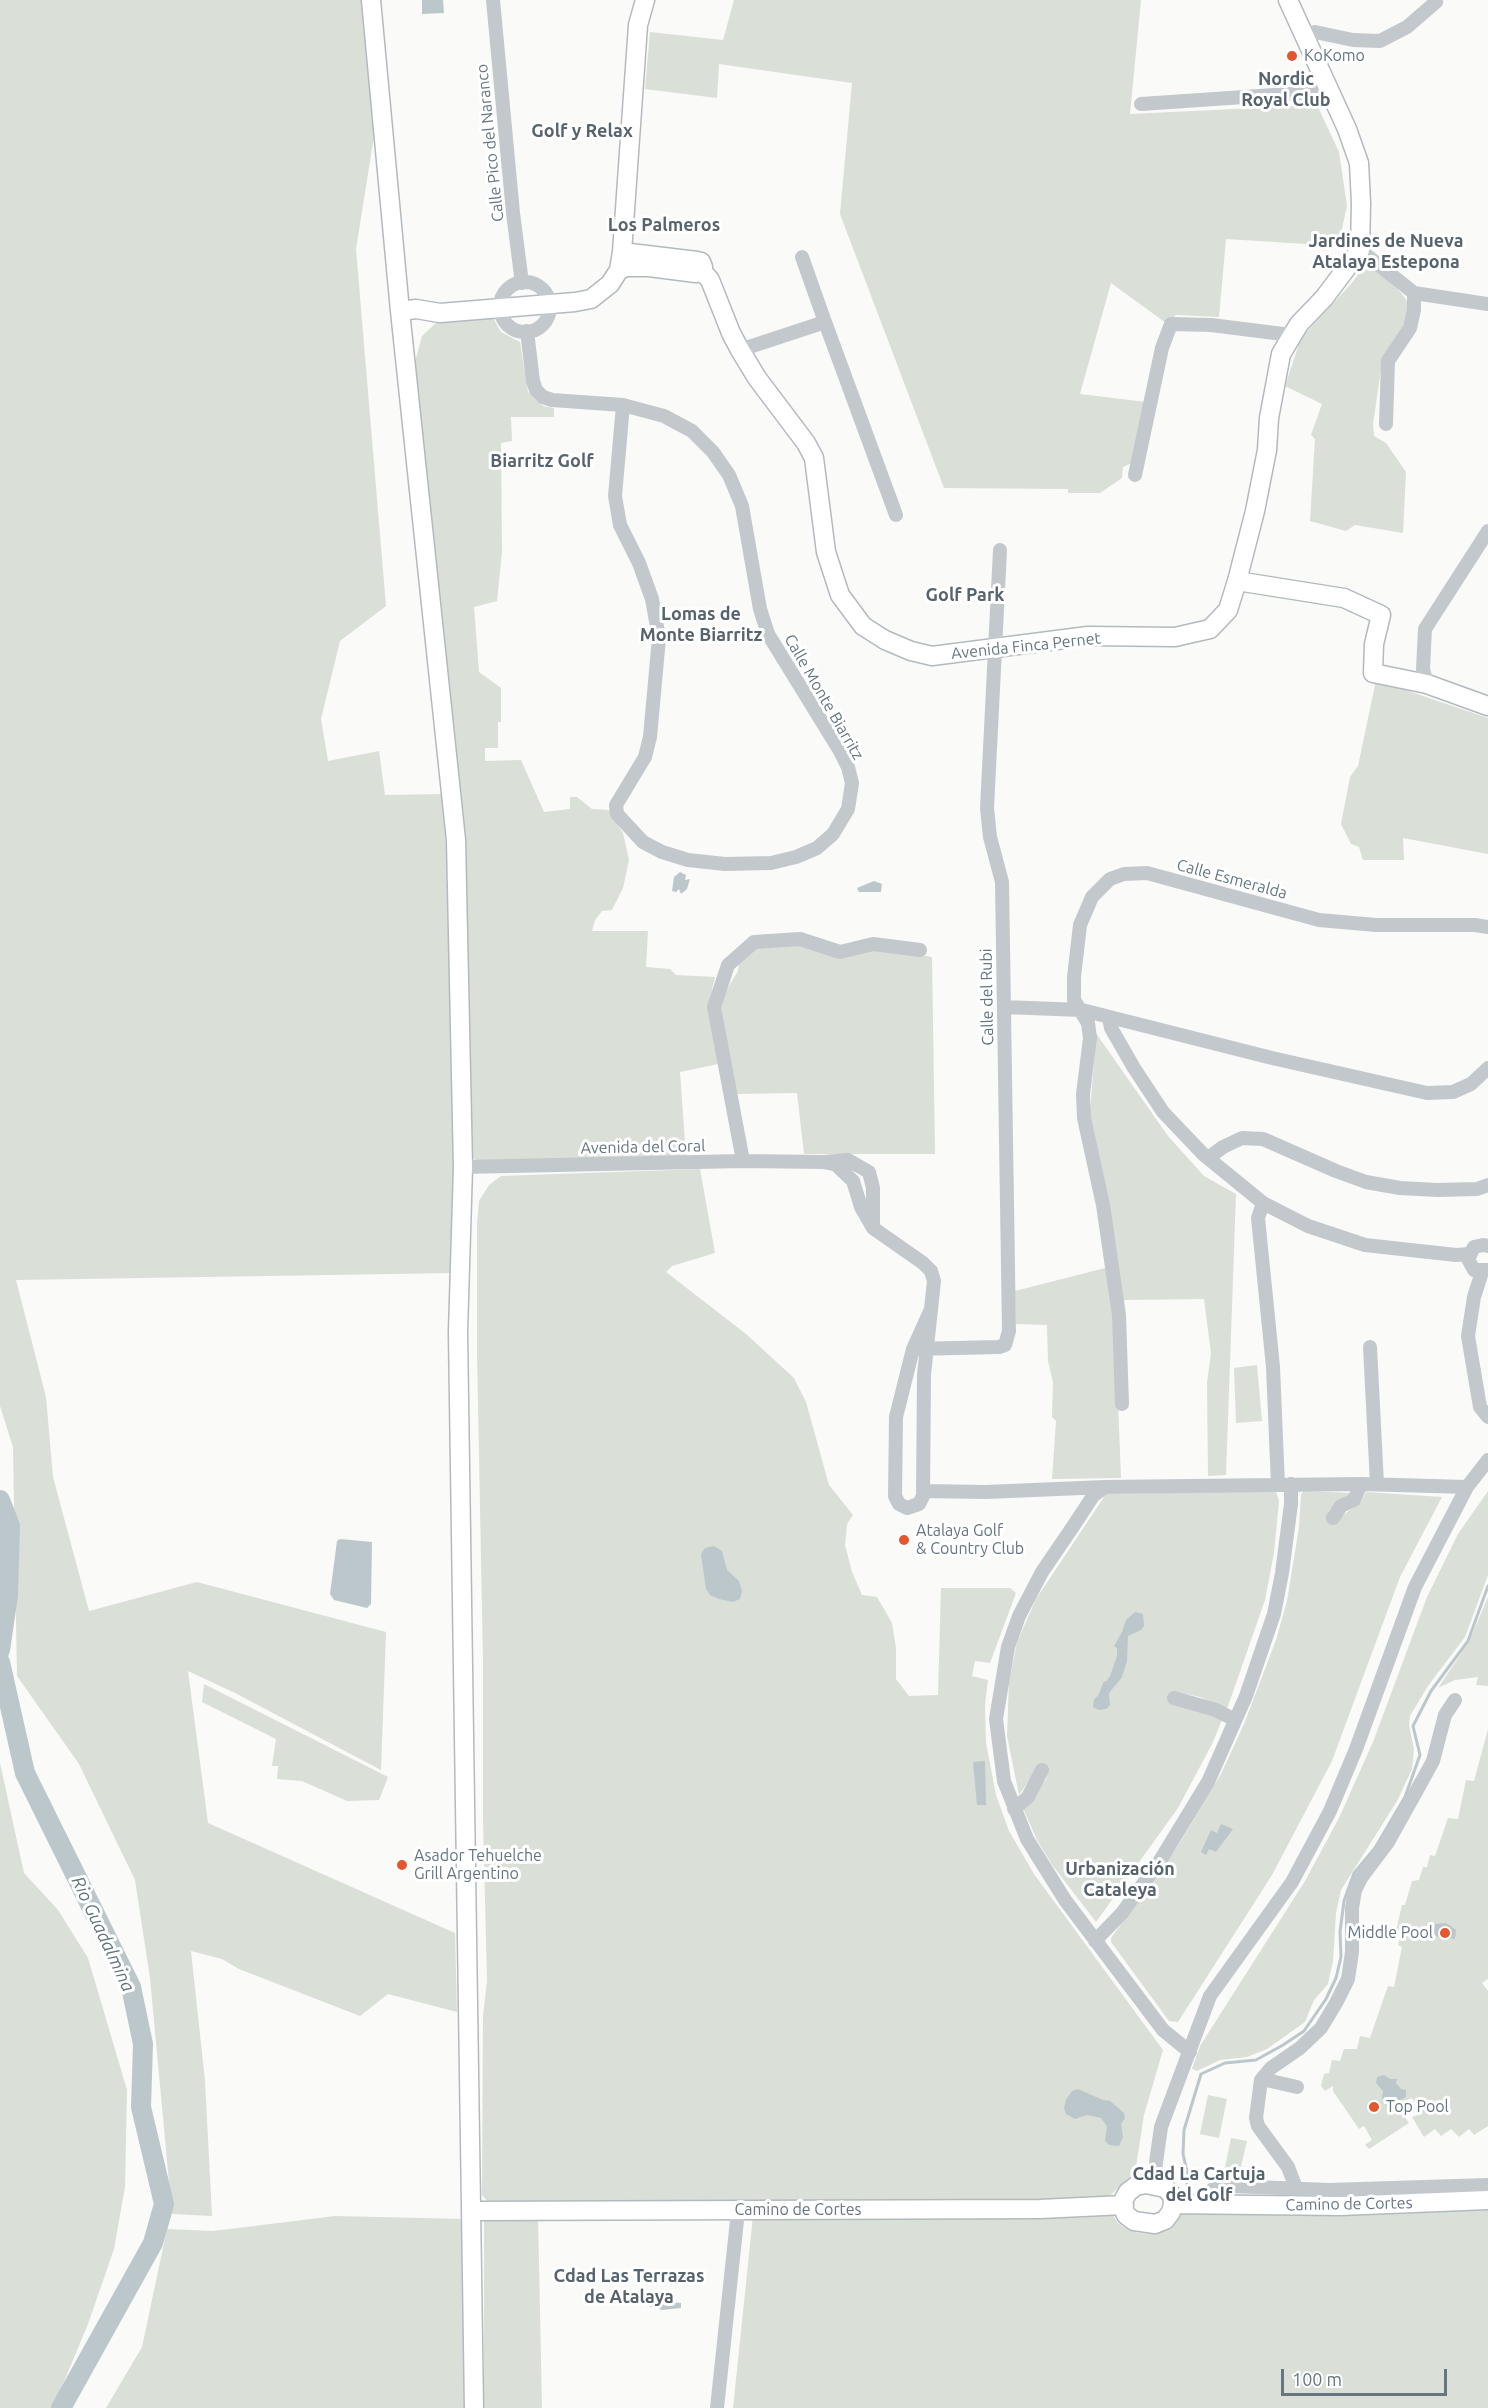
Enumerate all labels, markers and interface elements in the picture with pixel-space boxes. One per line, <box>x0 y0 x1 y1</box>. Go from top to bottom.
place label: KoKomo <box>1304 46 1365 66</box>
marker: KoKomo <box>1285 49 1299 63</box>
street label: Calle Pico del Naranco <box>472 63 508 223</box>
district label: Nordic Royal Club <box>1241 68 1331 110</box>
district label: Golf y Relax <box>531 120 633 142</box>
district label: Los Palmeros <box>608 214 720 236</box>
district label: Jardines de Nueva Atalaya Estepona <box>1309 230 1463 272</box>
district label: Biarritz Golf <box>490 450 594 472</box>
district label: Golf Park <box>926 584 1004 606</box>
district label: Lomas de Monte Biarritz <box>640 603 762 646</box>
street label: Avenida Finca Pernet <box>950 629 1102 663</box>
street label: Calle Monte Biarritz <box>780 631 868 763</box>
street label: Calle Esmeralda <box>1175 855 1289 903</box>
street label: Calle del Rubi <box>977 948 997 1046</box>
street label: Avenida del Coral <box>580 1136 706 1158</box>
place label: Atalaya Golf & Country Club <box>916 1521 1024 1559</box>
marker: Atalaya Golf & Country Club <box>897 1533 911 1547</box>
place label: Asador Tehuelche Grill Argentino <box>414 1846 542 1884</box>
marker: Asador Tehuelche Grill Argentino <box>395 1858 409 1872</box>
district label: Urbanización Cataleya <box>1065 1858 1175 1900</box>
water label: Rio Guadalmina <box>67 1873 139 1995</box>
place label: Middle Pool <box>1347 1923 1433 1943</box>
marker: Middle Pool <box>1438 1926 1452 1940</box>
place label: Top Pool <box>1386 2097 1449 2117</box>
marker: Top Pool <box>1367 2100 1381 2114</box>
district label: Cdad La Cartuja del Golf <box>1132 2163 1266 2206</box>
street label: Camino de Cortes <box>1285 2193 1413 2215</box>
street label: Camino de Cortes <box>734 2200 862 2220</box>
district label: Cdad Las Terrazas de Atalaya <box>554 2265 704 2308</box>
scale bar <box>1284 2357 1450 2395</box>
text: 100 m <box>1292 2369 1342 2389</box>

